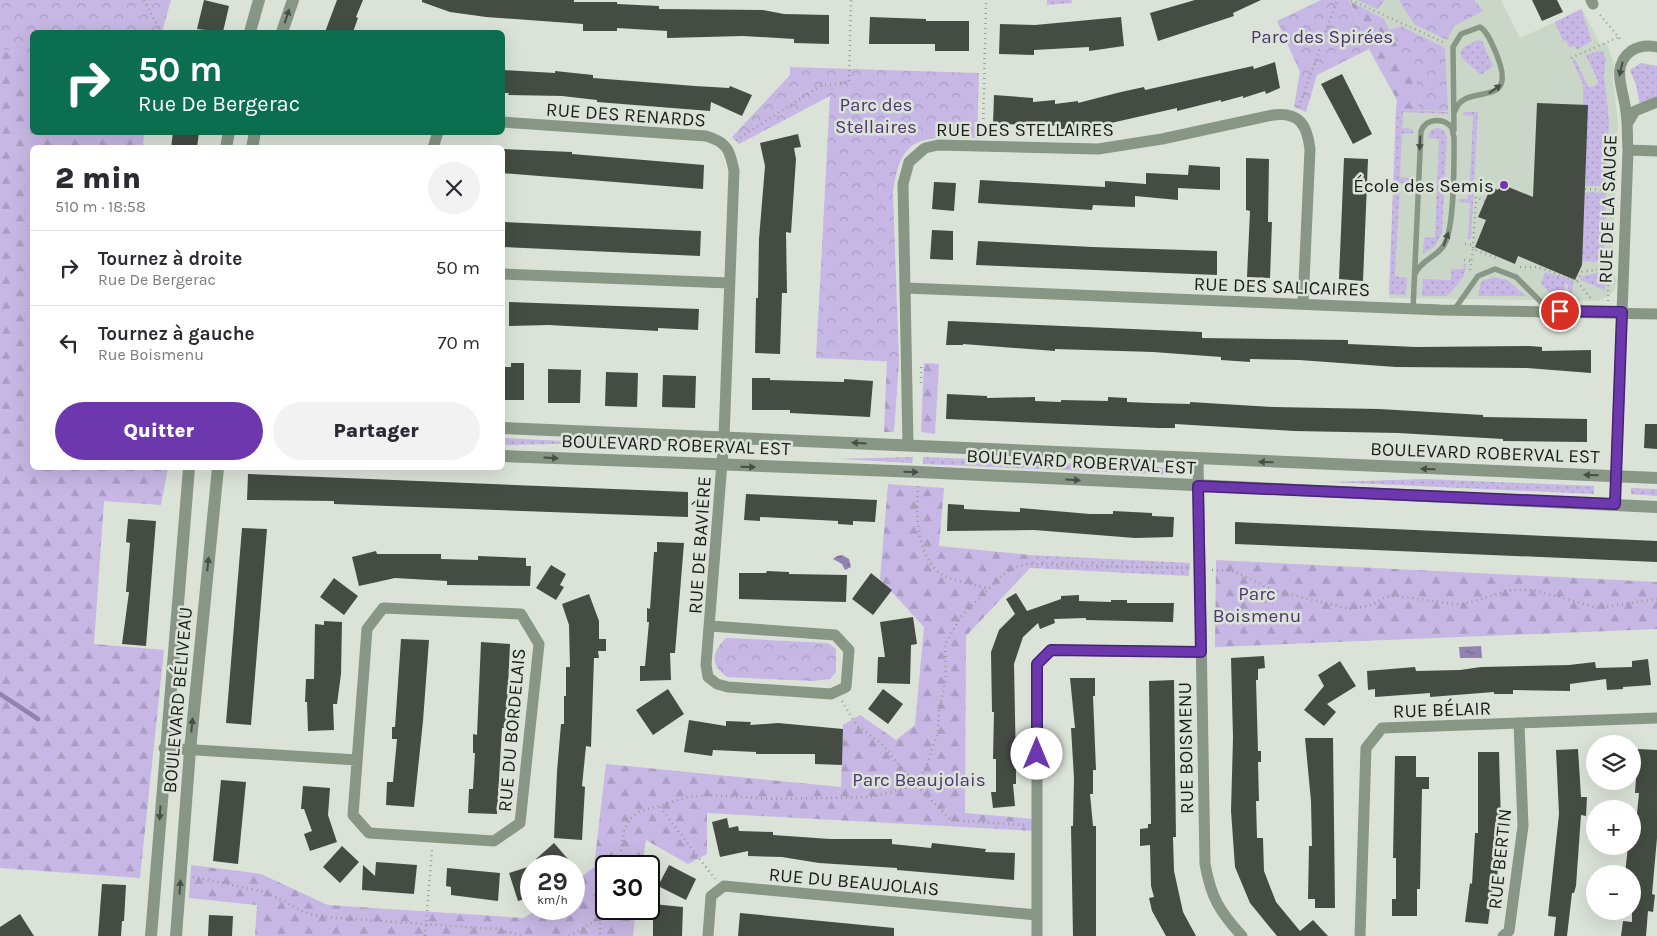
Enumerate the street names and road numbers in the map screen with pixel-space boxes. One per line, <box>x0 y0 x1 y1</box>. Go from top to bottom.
street label: RUE DES RENARDS <box>545 98 707 132</box>
street label: RUE DES STELLAIRES <box>936 119 1114 141</box>
street label: RUE DE LA SAUGE <box>1594 134 1622 284</box>
street label: RUE DES SALICAIRES <box>1193 273 1371 301</box>
street label: BOULEVARD ROBERVAL EST <box>561 430 792 460</box>
street label: BOULEVARD ROBERVAL EST <box>1370 438 1601 468</box>
street label: BOULEVARD ROBERVAL EST <box>966 445 1197 479</box>
street label: RUE DE BAVIÈRE <box>683 475 716 615</box>
street label: BOULEVARD BÉLIVEAU <box>158 606 197 794</box>
street label: RUE DU BORDELAIS <box>494 647 530 813</box>
street label: RUE BOISMENU <box>1174 682 1198 814</box>
street label: RUE BÉLAIR <box>1392 696 1492 723</box>
street label: RUE BERTIN <box>1484 808 1516 911</box>
street label: RUE DU BEAUJOLAIS <box>768 864 940 900</box>

